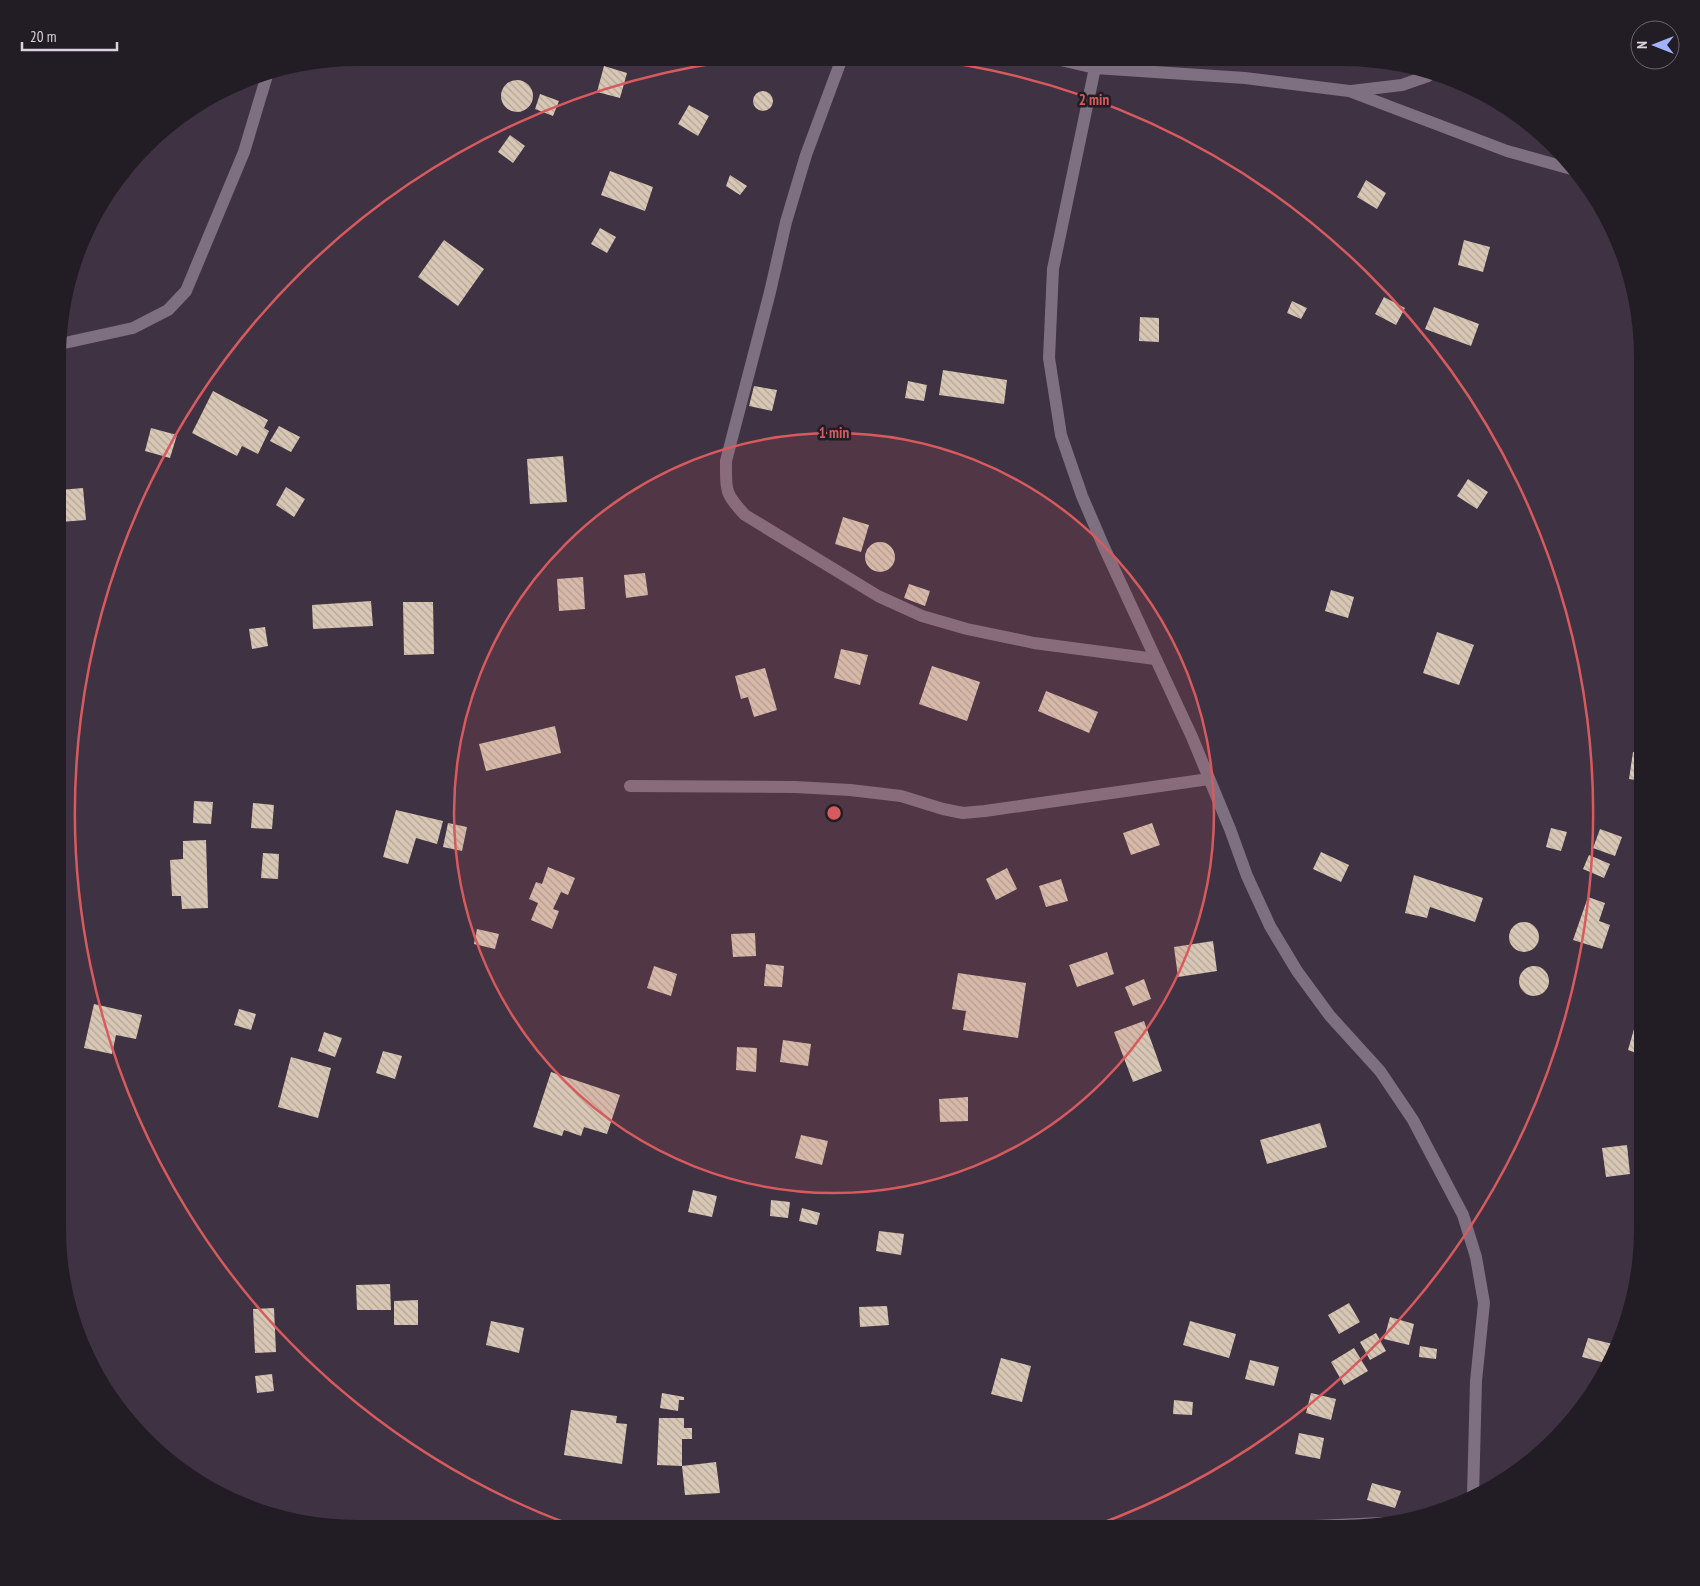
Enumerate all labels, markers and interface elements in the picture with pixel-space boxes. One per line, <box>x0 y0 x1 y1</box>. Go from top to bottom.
scale bar <box>22 20 118 52</box>
north arrow <box>1630 20 1680 70</box>
text: 20 m <box>30 27 56 46</box>
text: N <box>1633 41 1651 49</box>
text: 2 min <box>1079 90 1109 109</box>
text: 1 min <box>819 423 849 442</box>
centre of rings <box>825 804 843 822</box>

